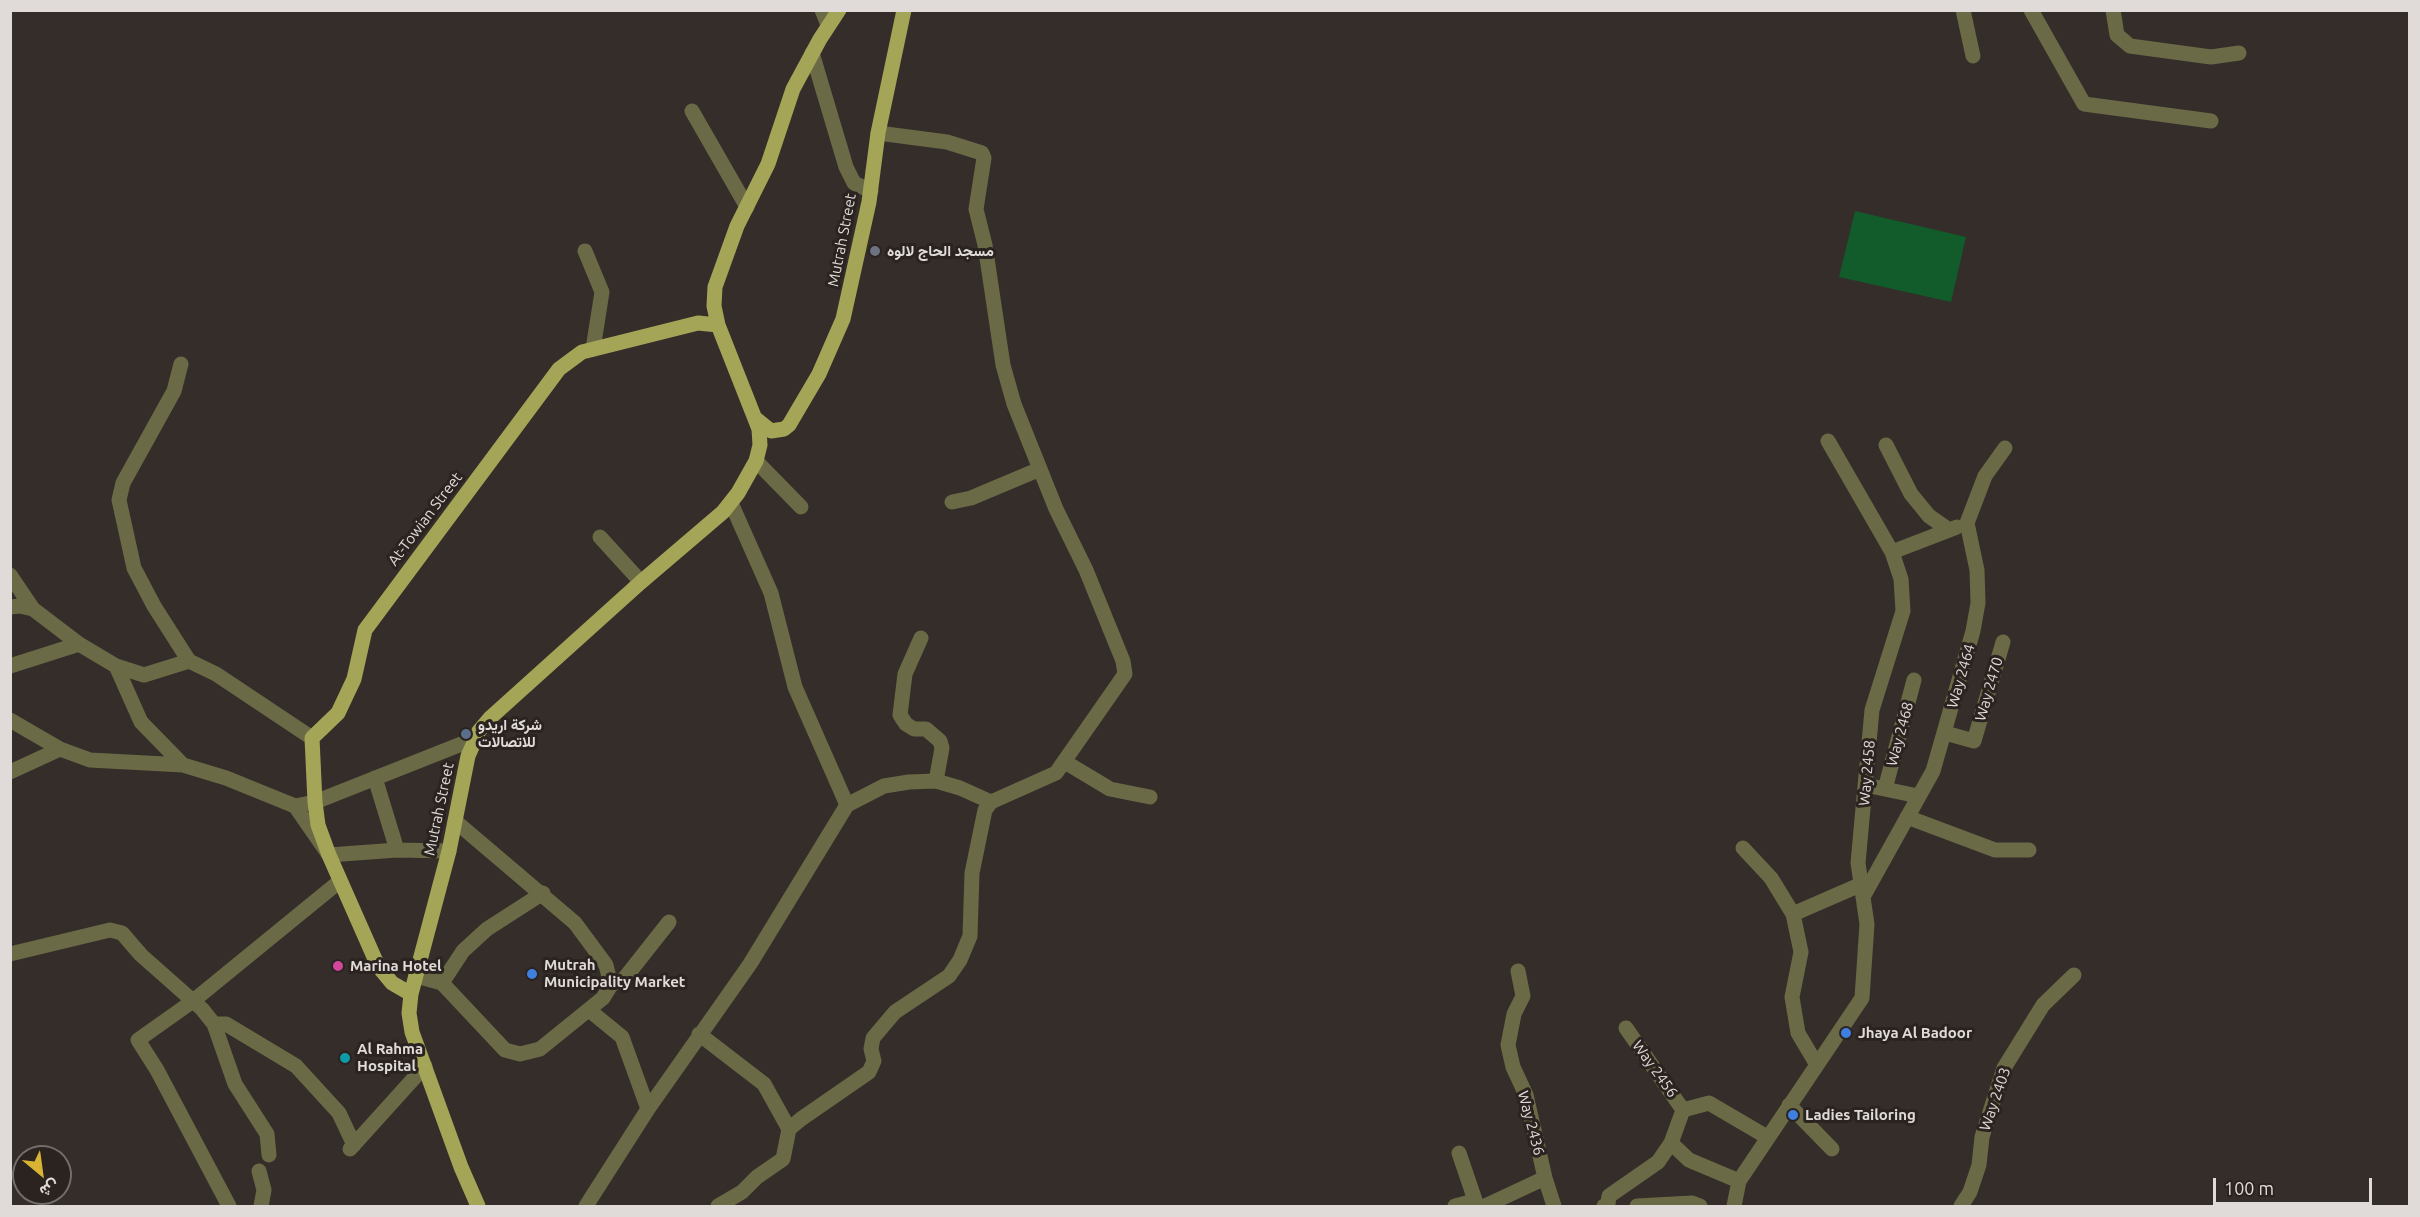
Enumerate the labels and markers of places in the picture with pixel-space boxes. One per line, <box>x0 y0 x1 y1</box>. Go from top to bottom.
place label: مسجد الحاج لالوه <box>887 242 994 260</box>
marker: مسجد الحاج لالوه <box>868 244 882 258</box>
place label: شركة اريدو للاتصالات <box>478 716 542 751</box>
marker: شركة اريدو للاتصالات <box>459 727 473 741</box>
place label: Mutrah Municipality Market <box>544 956 685 991</box>
place label: Marina Hotel <box>350 957 442 975</box>
marker: Marina Hotel <box>331 959 345 973</box>
marker: Mutrah Municipality Market <box>525 967 539 981</box>
place label: Jhaya Al Badoor <box>1858 1024 1972 1042</box>
marker: Jhaya Al Badoor <box>1839 1026 1853 1040</box>
place label: Al Rahma Hospital <box>357 1040 423 1075</box>
marker: Al Rahma Hospital <box>338 1051 352 1065</box>
place label: Ladies Tailoring <box>1805 1106 1916 1124</box>
marker: Ladies Tailoring <box>1786 1108 1800 1122</box>

